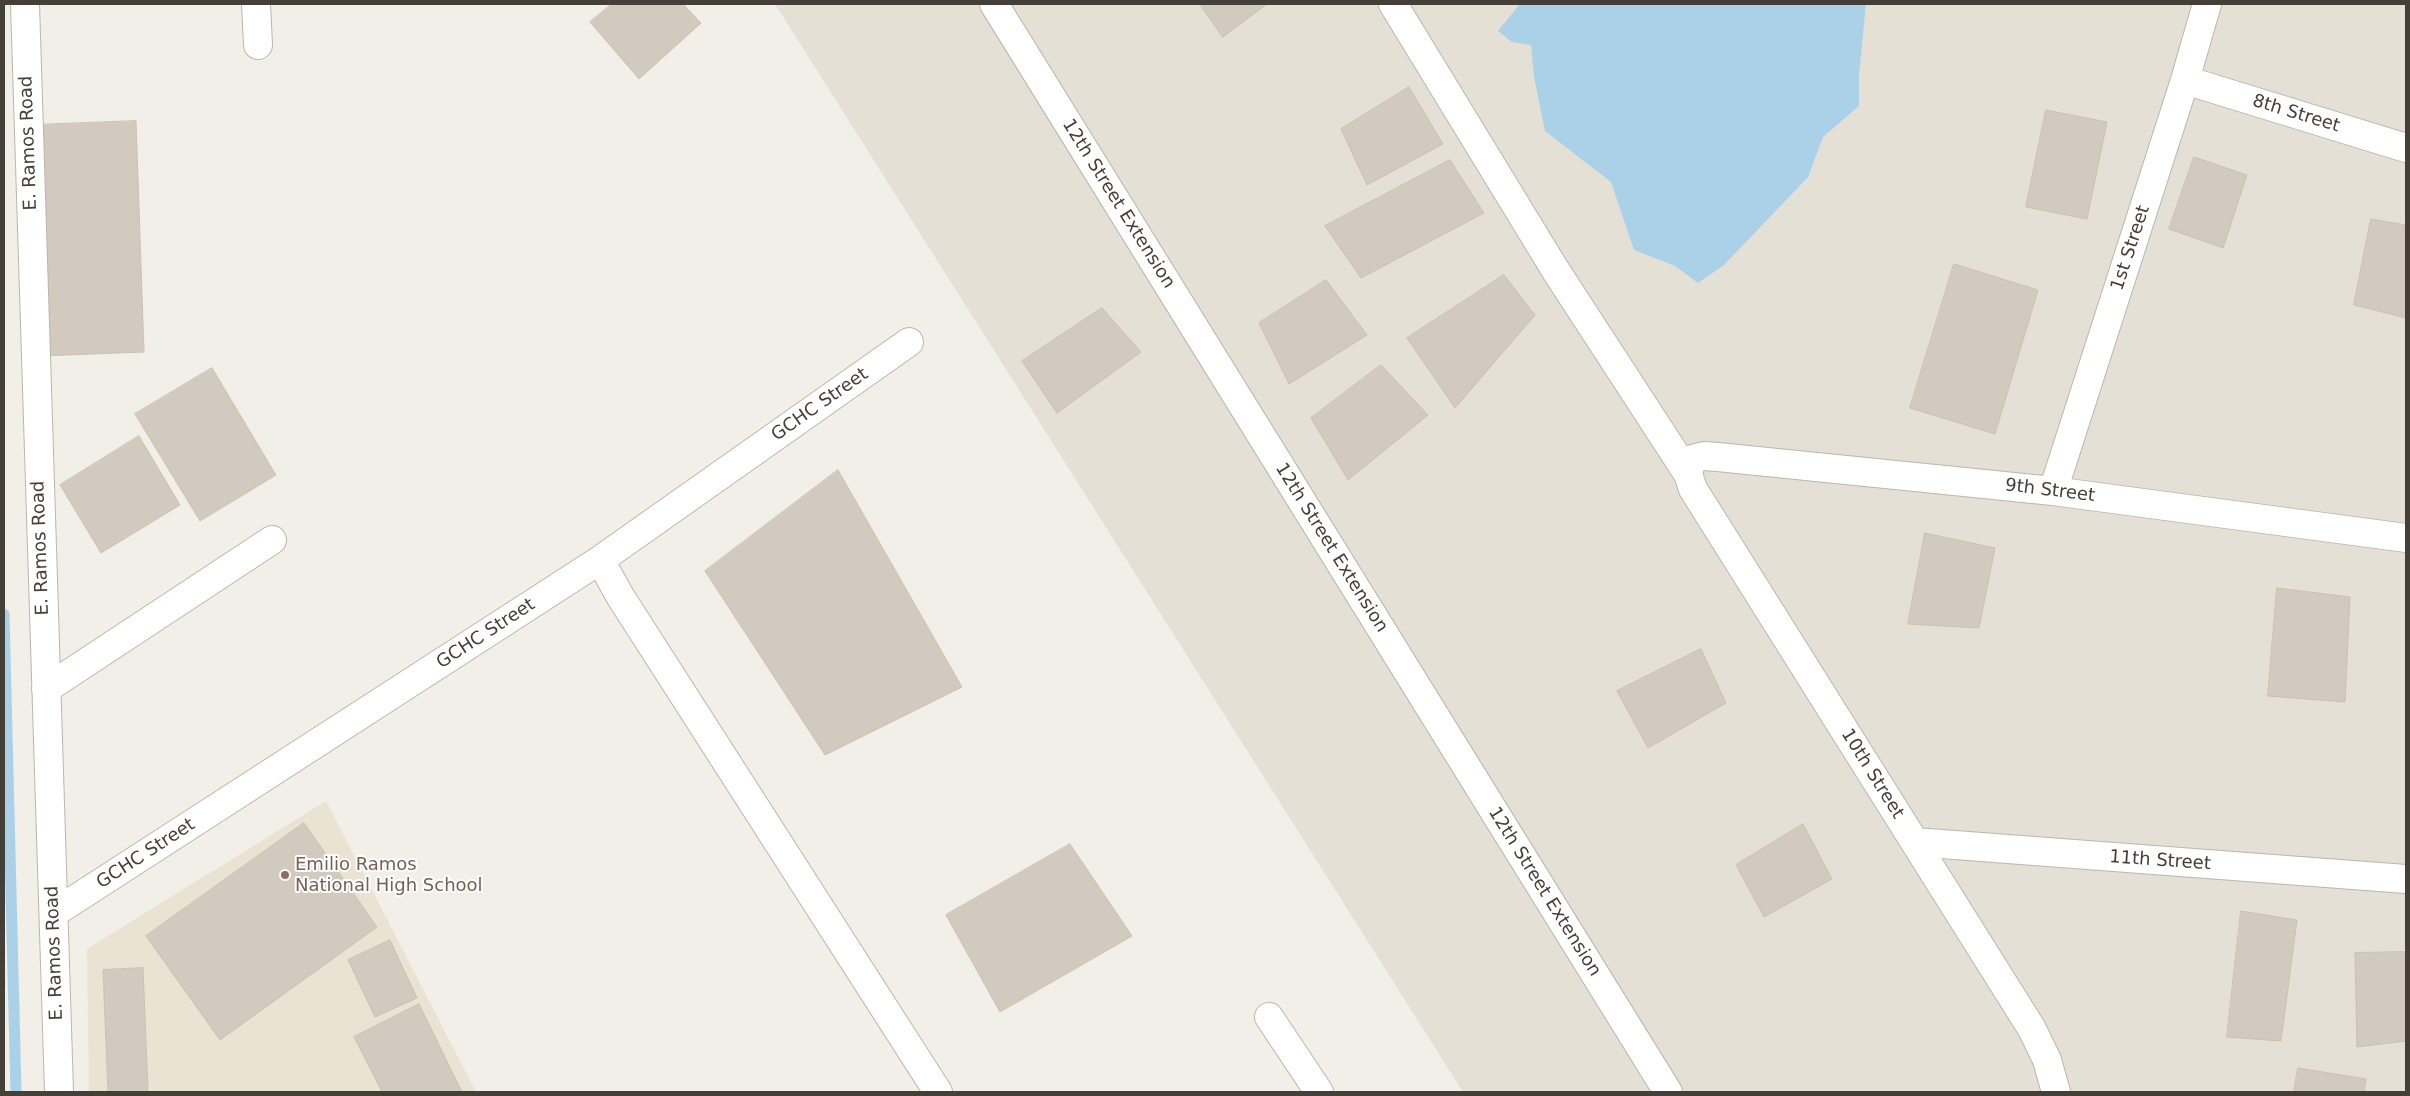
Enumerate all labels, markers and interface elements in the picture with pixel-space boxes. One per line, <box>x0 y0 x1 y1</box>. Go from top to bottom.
street label: E. Ramos Road <box>16 75 42 211</box>
street label: 8th Street <box>2250 90 2342 138</box>
street label: 12th Street Extension <box>1057 115 1179 293</box>
street label: 1st Street <box>2107 203 2155 293</box>
street label: GCHC Street <box>768 364 872 446</box>
street label: 12th Street Extension <box>1270 459 1392 637</box>
street label: 9th Street <box>2004 475 2096 507</box>
street label: E. Ramos Road <box>28 480 54 616</box>
street label: GCHC Street <box>433 594 539 674</box>
street label: 10th Street <box>1836 725 1908 823</box>
street label: 12th Street Extension <box>1483 803 1605 981</box>
street label: GCHC Street <box>93 814 199 894</box>
street label: 11th Street <box>2108 847 2212 875</box>
place label: Emilio Ramos National High School <box>295 854 483 896</box>
marker: Emilio Ramos National High School <box>279 869 291 881</box>
street label: E. Ramos Road <box>42 885 68 1021</box>

